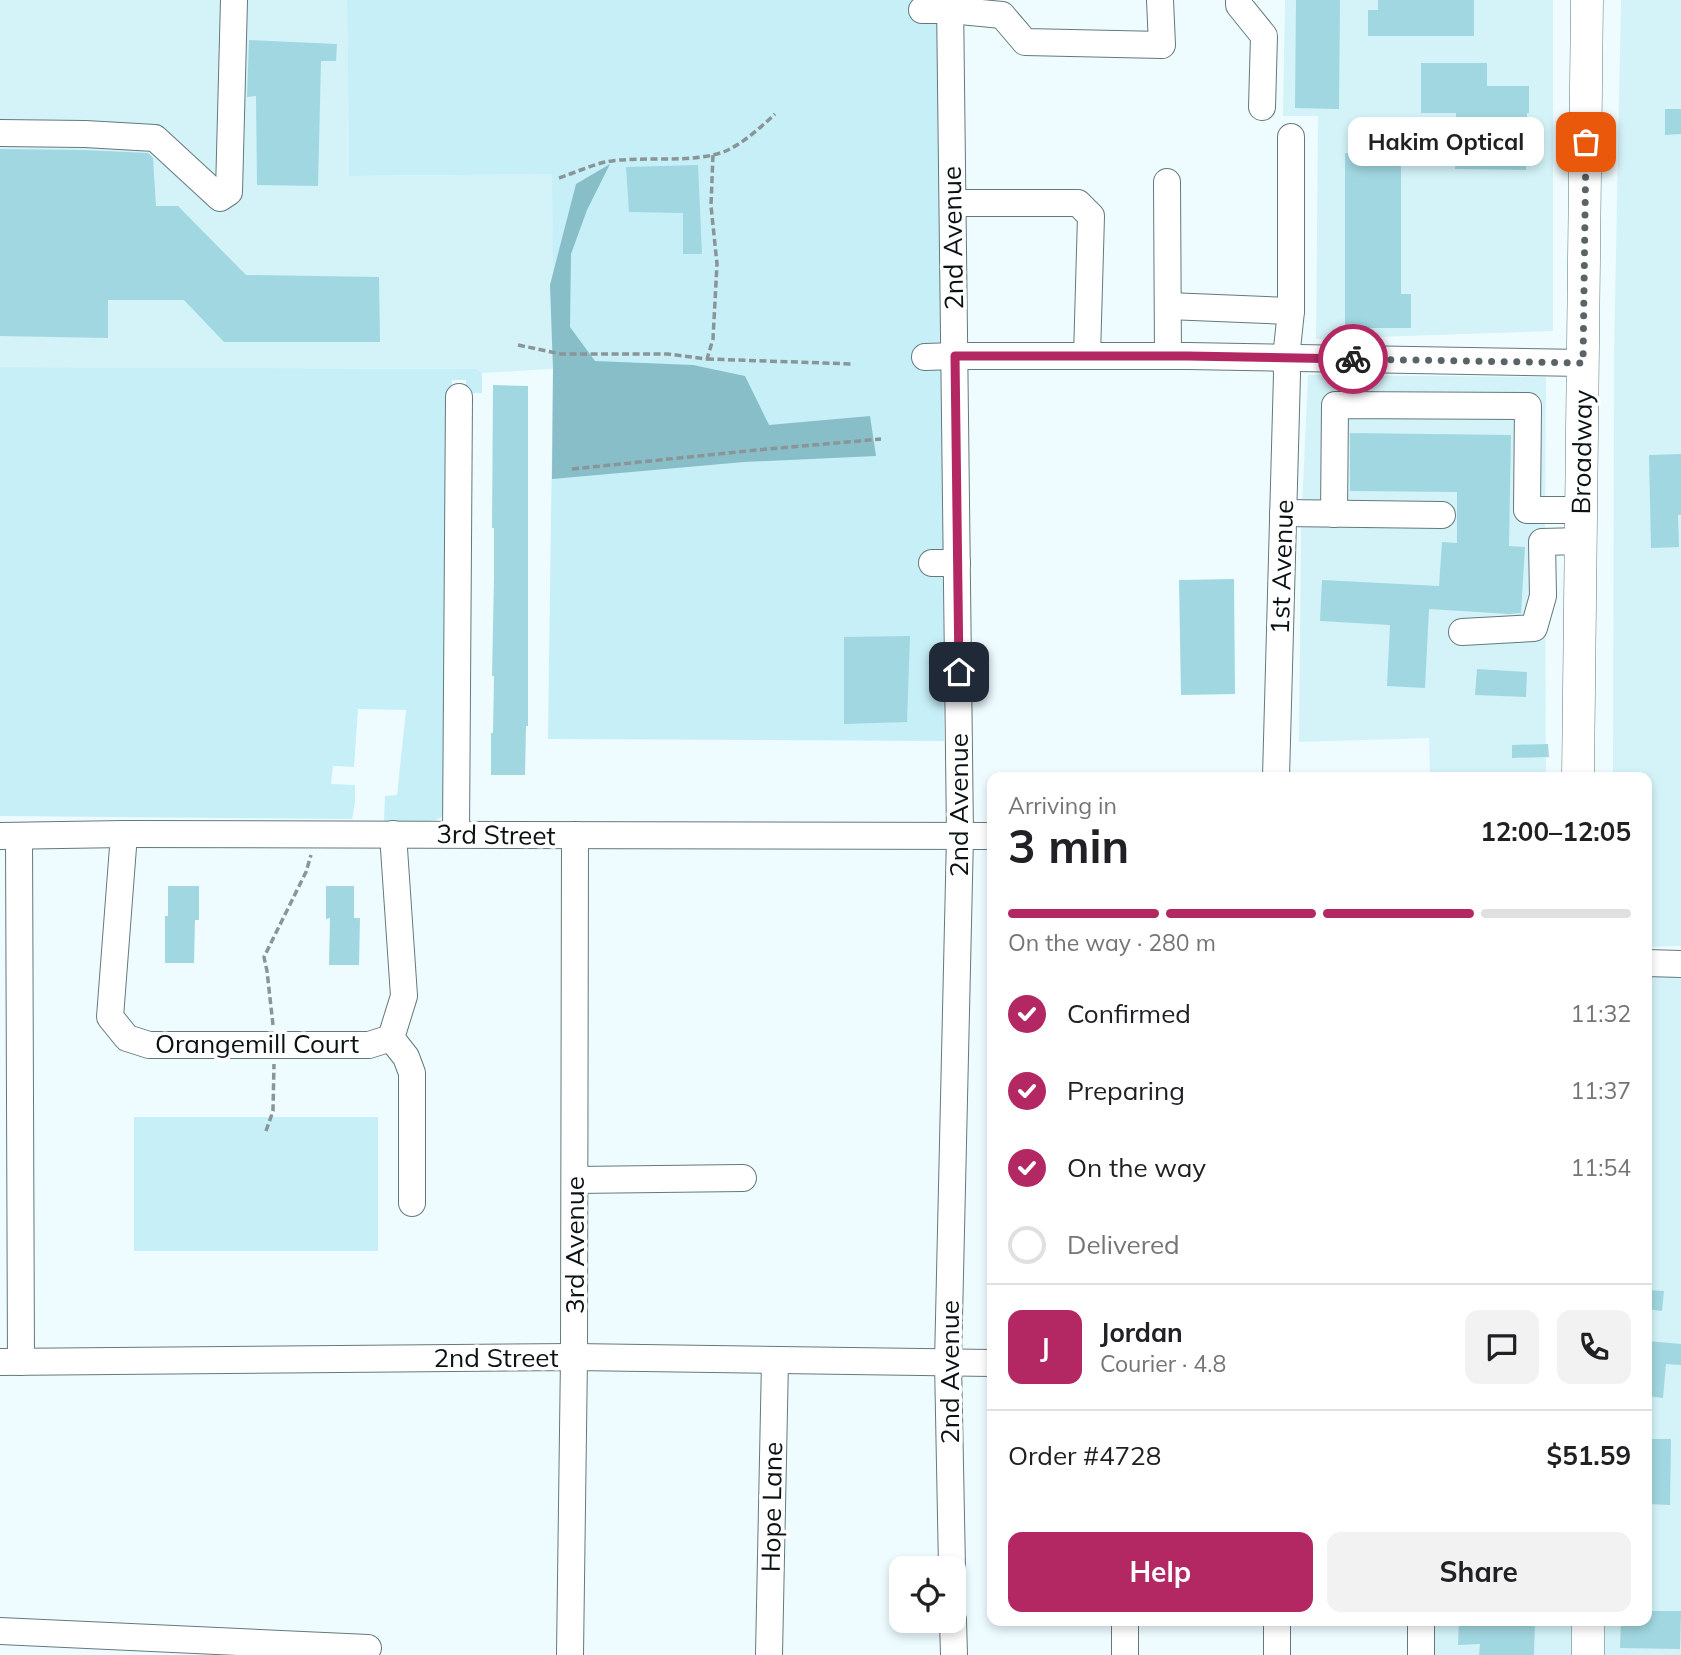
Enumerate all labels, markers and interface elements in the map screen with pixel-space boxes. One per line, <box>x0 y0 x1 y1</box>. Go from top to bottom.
pin <box>1556 112 1616 172</box>
callout: Hakim Optical <box>1348 118 1544 166</box>
icon: bag <box>1567 123 1605 161</box>
text: Hakim Optical <box>1368 127 1524 156</box>
street label: 2nd Avenue <box>935 166 970 310</box>
courier <box>1318 324 1388 394</box>
icon: bike <box>1334 340 1372 378</box>
street label: Broadway <box>1564 389 1599 515</box>
street label: 1st Avenue <box>1263 499 1300 635</box>
pin <box>929 642 989 702</box>
icon: home <box>940 653 978 691</box>
street label: 2nd Avenue <box>942 733 975 877</box>
text: Arriving in <box>1008 791 1117 820</box>
text: 12:00–12:05 <box>1480 815 1631 848</box>
street label: 3rd Street <box>436 817 556 852</box>
text: 3 min <box>1008 817 1129 875</box>
text: On the way · 280 m <box>1008 928 1216 957</box>
icon: check <box>1008 995 1046 1033</box>
text: Confirmed <box>1067 997 1191 1030</box>
text: 11:32 <box>1571 999 1631 1028</box>
street label: Orangemill Court <box>155 1027 359 1060</box>
icon: check <box>1008 1072 1046 1110</box>
text: Preparing <box>1067 1074 1185 1107</box>
text: 11:37 <box>1571 1076 1631 1105</box>
icon: check <box>1008 1149 1046 1187</box>
text: On the way <box>1067 1151 1206 1184</box>
text: 11:54 <box>1571 1153 1631 1182</box>
street label: 3rd Avenue <box>558 1176 591 1314</box>
text: Delivered <box>1067 1228 1180 1261</box>
street label: 2nd Avenue <box>933 1300 966 1444</box>
button: chat <box>1465 1310 1539 1384</box>
button: phone <box>1557 1310 1631 1384</box>
text: Jordan <box>1100 1316 1183 1349</box>
text: J <box>1040 1331 1050 1364</box>
street label: 2nd Street <box>433 1341 559 1374</box>
text: Courier · 4.8 <box>1100 1349 1226 1378</box>
text: Order #4728 <box>1008 1439 1161 1472</box>
text: $51.59 <box>1547 1439 1631 1472</box>
street label: Hope Lane <box>754 1441 789 1572</box>
button: Help <box>1008 1532 1313 1612</box>
button: Share <box>1327 1532 1631 1612</box>
map controls <box>889 1556 966 1633</box>
button: locate <box>889 1556 966 1633</box>

